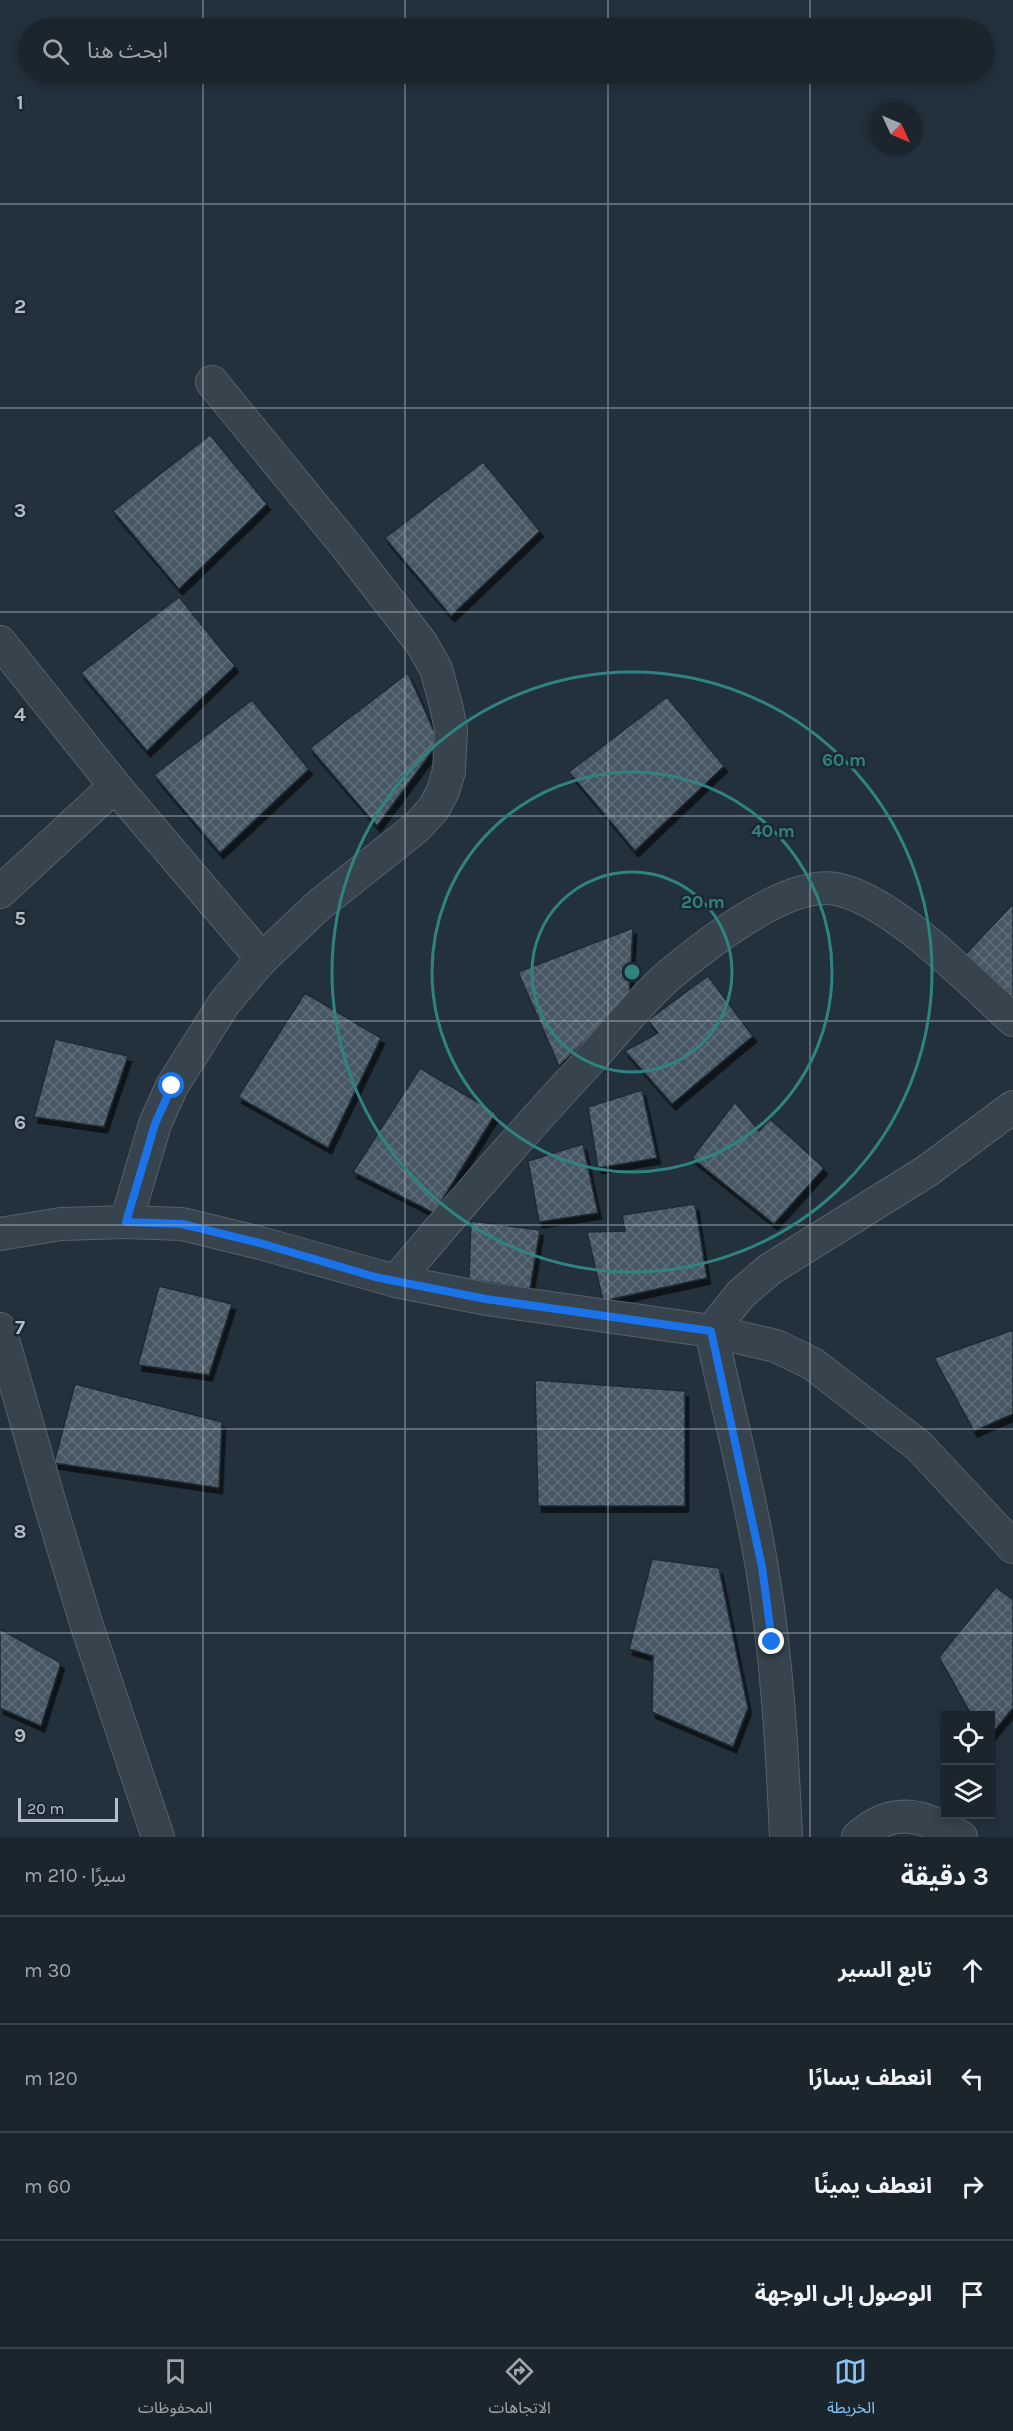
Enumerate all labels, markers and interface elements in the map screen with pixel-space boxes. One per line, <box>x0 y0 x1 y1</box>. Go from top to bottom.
search box <box>18 18 995 84</box>
icon: search <box>39 35 72 68</box>
text: ابحث هنا <box>87 38 168 64</box>
text: 1 <box>16 91 24 114</box>
north arrow <box>869 102 923 156</box>
text: 2 <box>14 295 26 318</box>
text: 3 <box>14 499 26 522</box>
text: 4 <box>14 703 26 726</box>
text: 60 m <box>822 749 866 771</box>
text: 40 m <box>751 820 795 842</box>
text: 20 m <box>681 891 725 913</box>
text: 5 <box>14 907 26 930</box>
centre of rings <box>622 962 642 982</box>
route start <box>158 1072 184 1098</box>
text: 6 <box>14 1111 26 1134</box>
text: 7 <box>15 1316 25 1339</box>
text: 8 <box>14 1520 26 1543</box>
route end <box>758 1628 784 1654</box>
map controls <box>941 1711 995 1819</box>
button: locate <box>941 1711 995 1765</box>
text: 9 <box>14 1724 26 1747</box>
button: layers <box>941 1765 995 1819</box>
scale bar <box>18 1795 118 1822</box>
text: 20 m <box>27 1799 65 1818</box>
text: 3 دقيقة <box>901 1861 989 1892</box>
text: سيرًا · 210 m <box>24 1864 126 1887</box>
icon: ahead <box>956 1954 989 1987</box>
text: تابع السير <box>838 1957 932 1983</box>
text: 30 m <box>24 1959 71 1982</box>
icon: left <box>956 2062 989 2095</box>
text: انعطف يسارًا <box>808 2065 932 2091</box>
text: 120 m <box>24 2067 78 2090</box>
icon: right <box>956 2170 989 2203</box>
text: انعطف يمينًا <box>814 2173 932 2199</box>
text: 60 m <box>24 2175 71 2198</box>
icon: arrive <box>956 2278 989 2311</box>
text: الوصول إلى الوجهة <box>755 2281 932 2307</box>
tab: المحفوظات <box>138 2355 212 2425</box>
tab: الاتجاهات <box>488 2355 551 2425</box>
tab: الخريطة <box>827 2355 875 2425</box>

